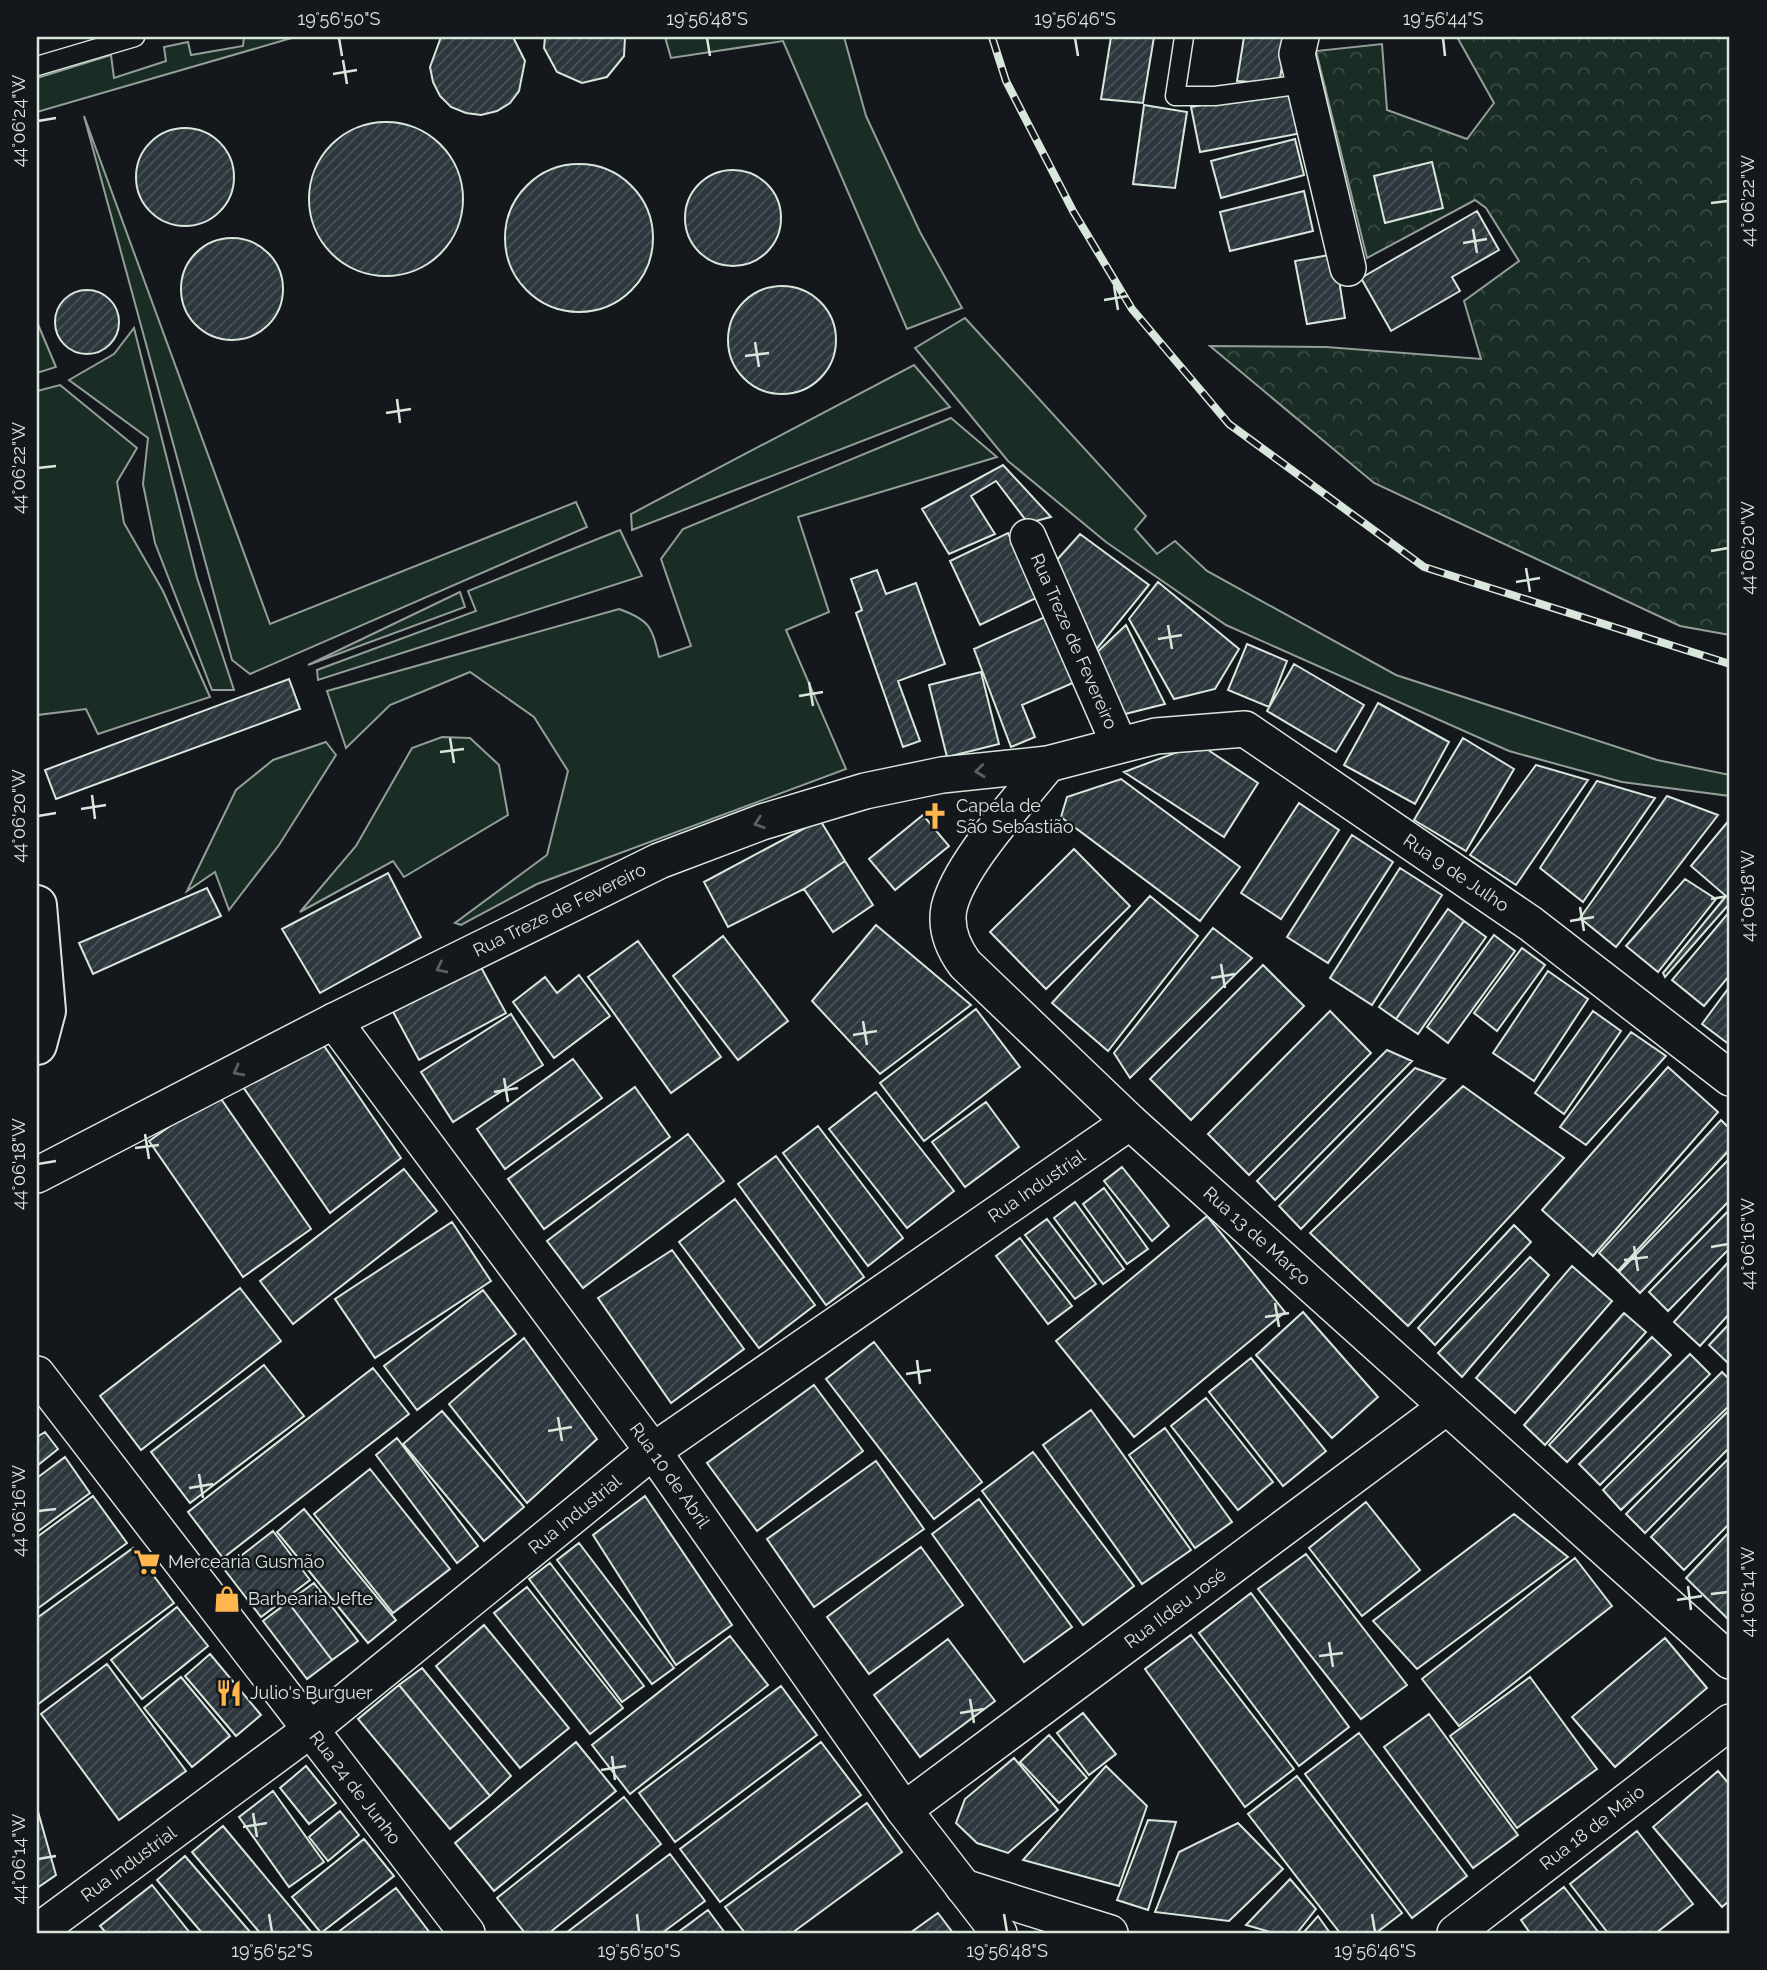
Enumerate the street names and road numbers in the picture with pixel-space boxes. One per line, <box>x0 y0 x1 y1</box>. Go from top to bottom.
street label: Rua Treze de Fevereiro <box>1027 550 1122 733</box>
street label: Rua 9 de Julho <box>1400 829 1513 916</box>
street label: Rua Treze de Fevereiro <box>470 858 649 961</box>
street label: Rua Industrial <box>984 1145 1089 1227</box>
street label: Rua 13 de Março <box>1199 1182 1316 1290</box>
street label: Rua 10 de Abril <box>626 1418 715 1532</box>
street label: Rua Industrial <box>524 1470 625 1558</box>
street label: Rua Ildeu José <box>1120 1563 1230 1653</box>
street label: Rua 24 de Junho <box>305 1727 406 1849</box>
street label: Rua 18 de Maio <box>1535 1780 1649 1874</box>
street label: Rua Industrial <box>77 1822 180 1906</box>

